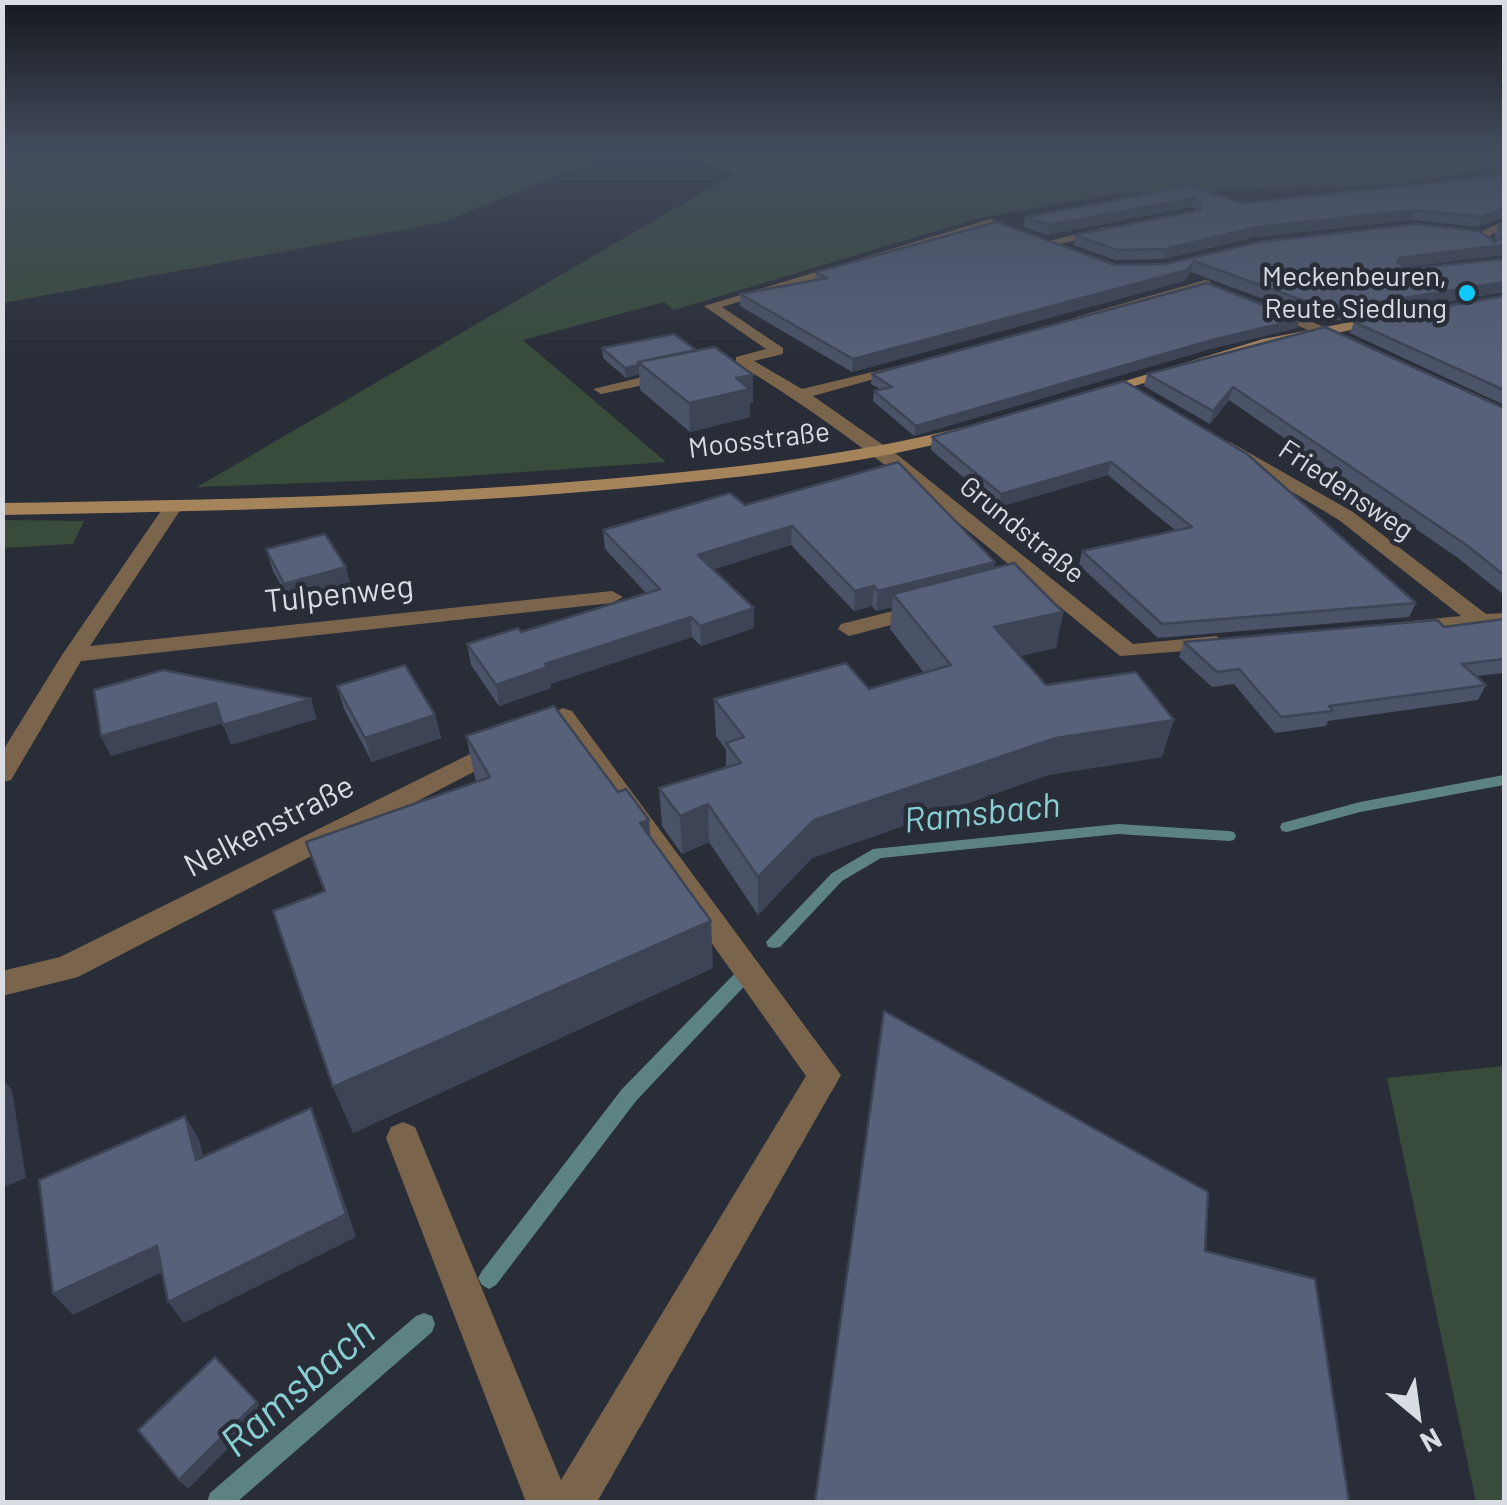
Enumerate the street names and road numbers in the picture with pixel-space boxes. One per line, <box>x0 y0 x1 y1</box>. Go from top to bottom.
street label: Moosstraße <box>686 415 832 465</box>
street label: Friedensweg <box>1272 433 1420 547</box>
street label: Grundstraße <box>953 469 1091 591</box>
street label: Tulpenweg <box>263 567 415 621</box>
street label: Nelkenstraße <box>178 767 360 885</box>

